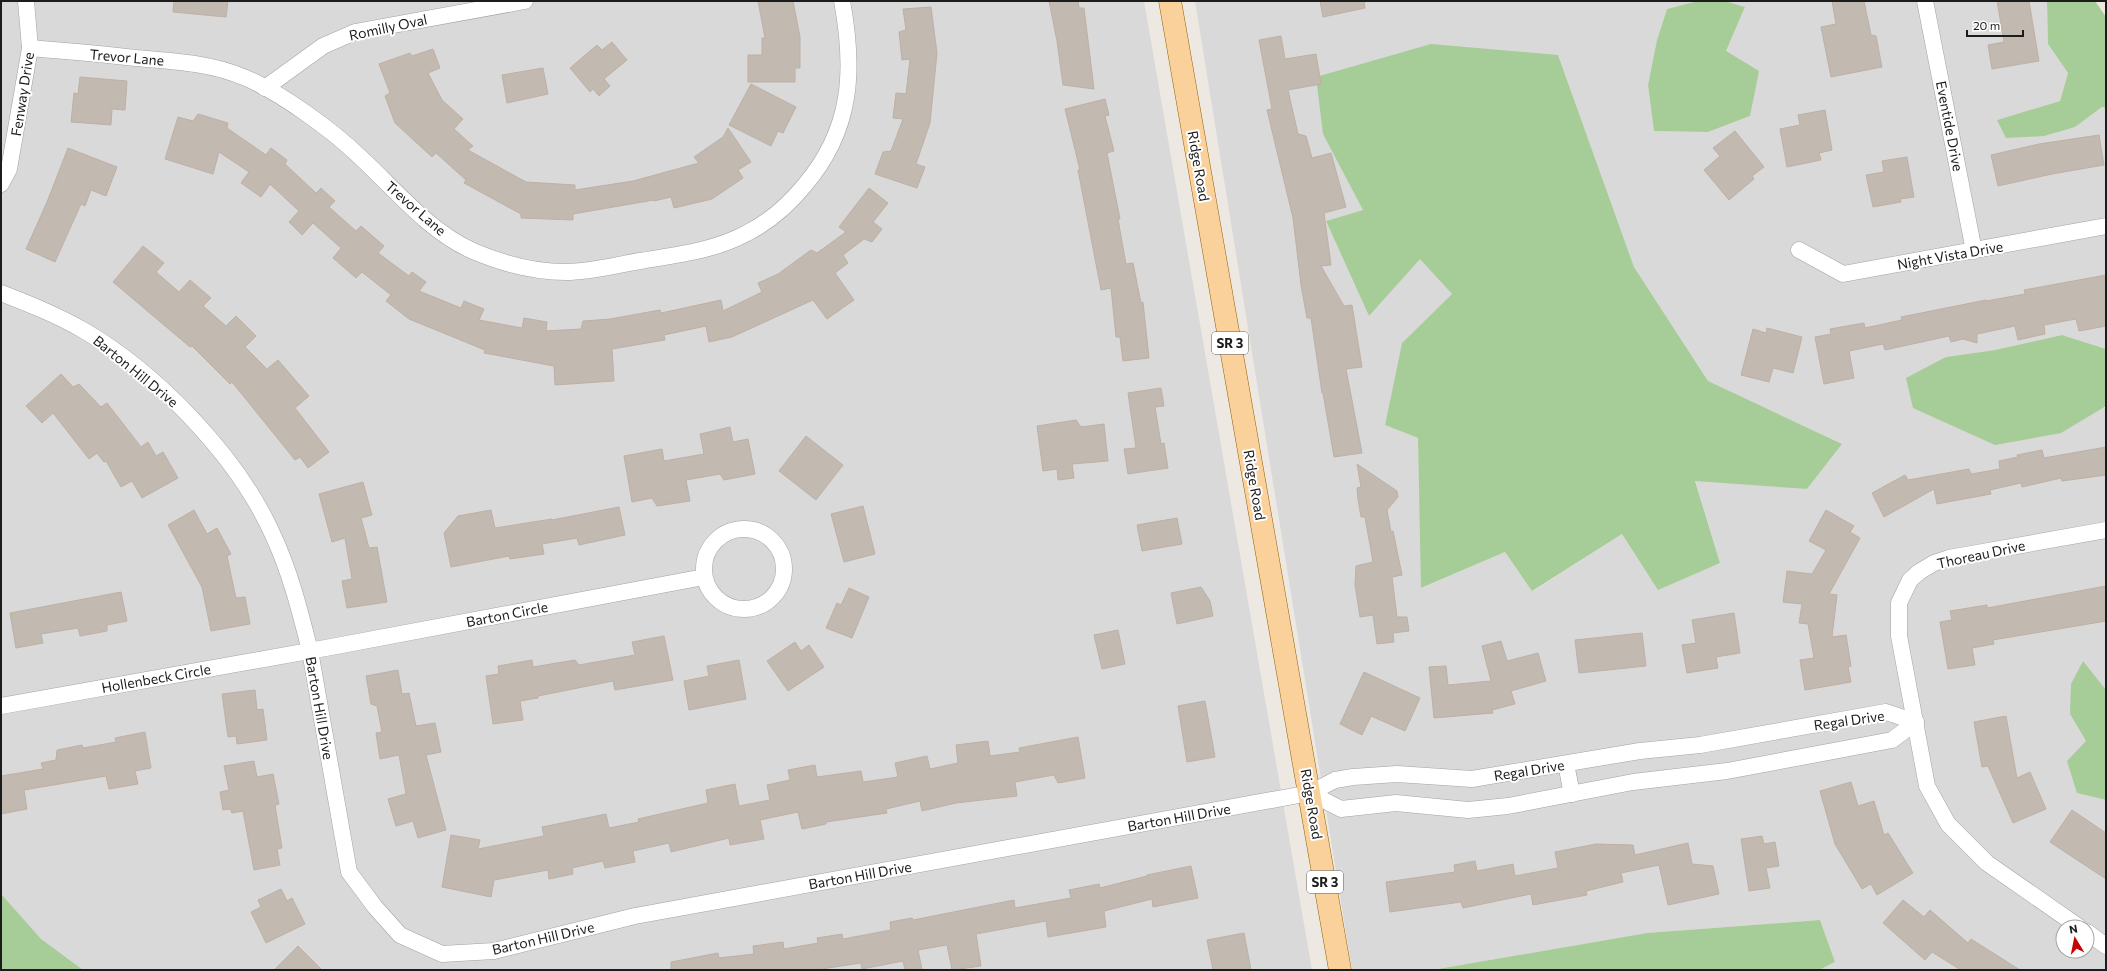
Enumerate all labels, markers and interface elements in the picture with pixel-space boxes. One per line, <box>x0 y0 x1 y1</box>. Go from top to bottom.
street label: Romilly Oval <box>347 10 429 44</box>
scale bar <box>1967 12 2023 38</box>
text: 20 m <box>1973 18 2000 32</box>
street label: Trevor Lane <box>89 45 165 69</box>
street label: Fenway Drive <box>7 51 37 137</box>
street label: Eventide Drive <box>1933 79 1967 173</box>
street label: Ridge Road <box>1184 129 1214 203</box>
street label: Trevor Lane <box>382 177 450 239</box>
street label: Night Vista Drive <box>1896 237 2004 273</box>
street label: Barton Hill Drive <box>90 332 182 410</box>
road number: SR 3 <box>1212 332 1248 354</box>
street label: Ridge Road <box>1240 448 1270 522</box>
street label: Thoreau Drive <box>1935 536 2027 572</box>
street label: Barton Circle <box>465 598 549 630</box>
street label: Barton Hill Drive <box>303 655 337 761</box>
street label: Hollenbeck Circle <box>100 660 212 696</box>
street label: Regal Drive <box>1813 707 1885 733</box>
street label: Regal Drive <box>1493 756 1565 784</box>
street label: Ridge Road <box>1297 767 1327 841</box>
street label: Barton Hill Drive <box>1126 800 1232 834</box>
street label: Barton Hill Drive <box>807 858 913 892</box>
road number: SR 3 <box>1307 871 1343 893</box>
street label: Barton Hill Drive <box>490 918 596 958</box>
north arrow <box>2055 919 2095 959</box>
text: N <box>2068 922 2078 936</box>

